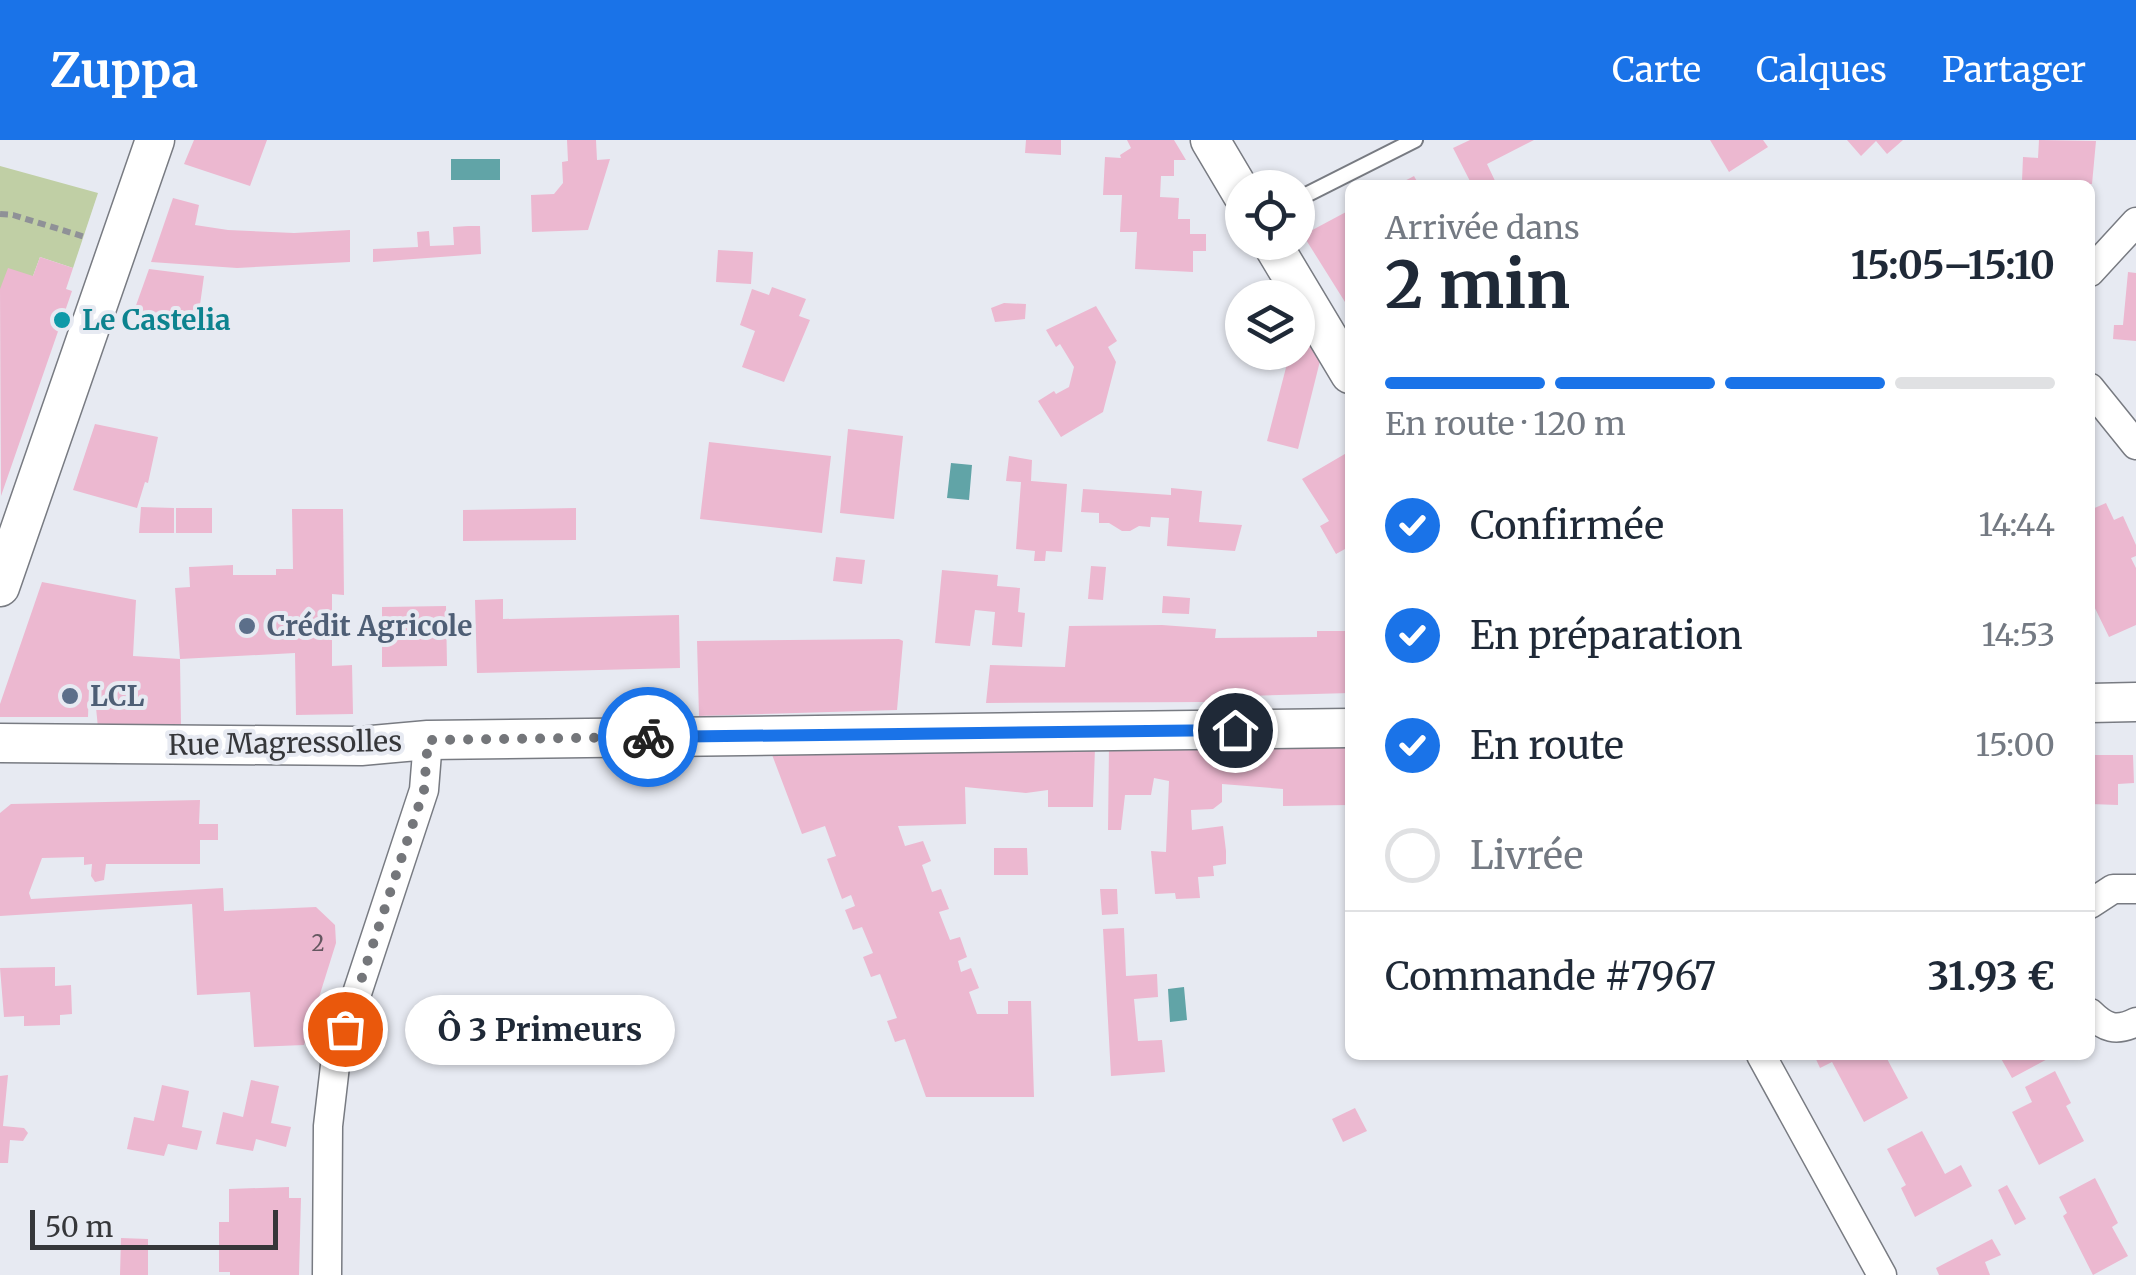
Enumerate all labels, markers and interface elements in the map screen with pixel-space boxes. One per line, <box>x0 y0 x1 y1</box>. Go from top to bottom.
text: Zuppa <box>50 40 198 100</box>
text: Carte <box>1612 48 1701 92</box>
text: Calques <box>1756 48 1887 92</box>
text: Partager <box>1942 48 2086 92</box>
map controls <box>1225 170 1315 370</box>
button: locate <box>1225 170 1315 260</box>
text: Arrivée dans <box>1385 208 1580 248</box>
text: 15:05–15:10 <box>1851 242 2055 289</box>
text: 2 min <box>1385 244 1570 326</box>
button: layers <box>1225 280 1315 370</box>
place label: Le Castelia <box>82 302 231 338</box>
marker: Le Castelia <box>51 309 73 331</box>
text: En route · 120 m <box>1385 404 1626 444</box>
icon: check <box>1385 498 1440 553</box>
text: Confirmée <box>1470 502 1664 549</box>
text: 14:44 <box>1979 505 2055 545</box>
place label: Crédit Agricole <box>267 608 472 644</box>
icon: check <box>1385 608 1440 663</box>
text: En préparation <box>1470 612 1743 659</box>
marker: Crédit Agricole <box>236 615 258 637</box>
text: 14:53 <box>1982 615 2055 655</box>
place label: LCL <box>90 678 145 714</box>
marker: LCL <box>59 685 81 707</box>
courier <box>598 687 698 787</box>
pin <box>1193 688 1278 773</box>
icon: home <box>1208 703 1263 758</box>
icon: bike <box>621 710 676 765</box>
icon: check <box>1385 718 1440 773</box>
text: En route <box>1470 722 1624 769</box>
street label: Rue Magressolles <box>168 723 402 763</box>
text: 15:00 <box>1976 725 2055 765</box>
text: Livrée <box>1470 832 1583 879</box>
house number: 2 <box>311 929 325 957</box>
text: Commande #7967 <box>1385 953 1716 1000</box>
text: 31.93 € <box>1928 953 2055 1000</box>
pin <box>303 987 388 1072</box>
callout: Ô 3 Primeurs <box>405 994 675 1064</box>
icon: bag <box>318 1002 373 1057</box>
text: Ô 3 Primeurs <box>438 1010 642 1050</box>
scale bar <box>30 1205 278 1250</box>
text: 50 m <box>45 1209 113 1245</box>

